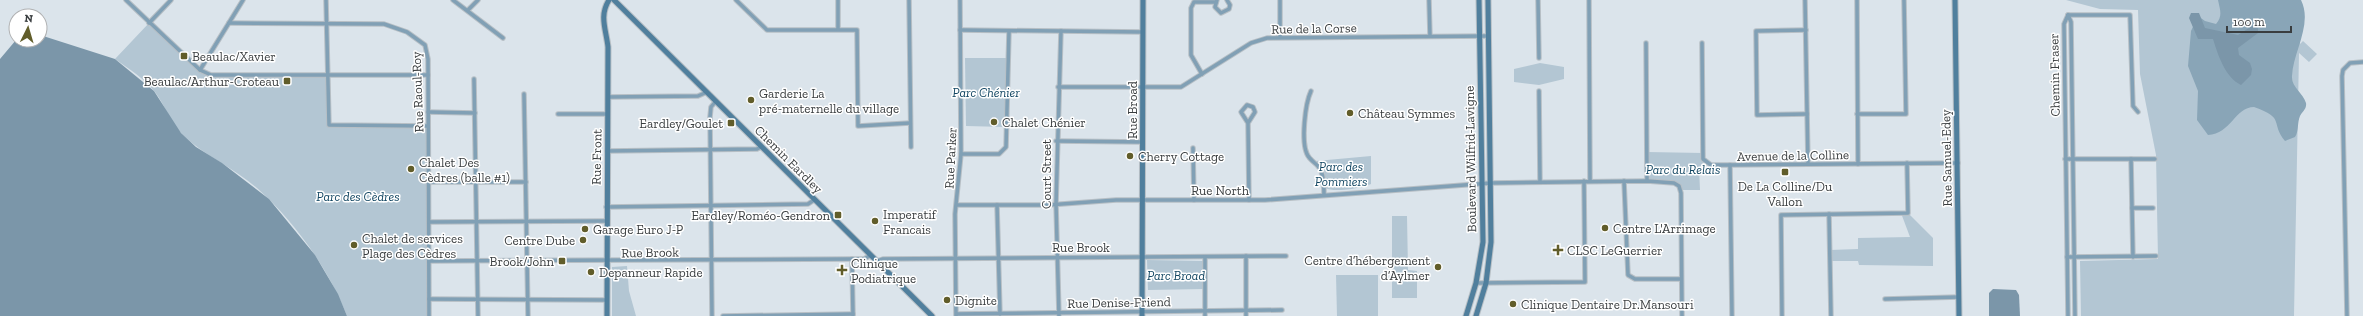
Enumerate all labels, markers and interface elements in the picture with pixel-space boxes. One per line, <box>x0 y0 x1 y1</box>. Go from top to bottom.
north arrow <box>8 8 48 48</box>
scale bar <box>2227 8 2291 34</box>
text: N <box>24 12 34 25</box>
text: 100 m <box>2233 15 2265 29</box>
street label: Rue de la Corse <box>1271 20 1357 37</box>
street label: Chemin Fraser <box>2046 33 2063 117</box>
place label: Beaulac/Xavier <box>192 49 276 64</box>
marker: Beaulac/Xavier <box>179 51 189 61</box>
street label: Rue Raoul-Roy <box>409 51 426 133</box>
place label: Beaulac/Arthur-Croteau <box>144 74 280 89</box>
marker: Beaulac/Arthur-Croteau <box>282 76 292 86</box>
street label: Rue Broad <box>1125 81 1140 139</box>
park label: Parc Chénier <box>952 85 1020 100</box>
place label: Garderie La pré-maternelle du village <box>759 86 899 116</box>
street label: Boulevard Wilfrid-Lavigne <box>1462 86 1479 232</box>
marker: Garderie La pré-maternelle du village <box>746 95 756 105</box>
place label: Château Symmes <box>1358 106 1455 121</box>
marker: Château Symmes <box>1345 108 1355 118</box>
street label: Rue Samuel-Edey <box>1938 109 1955 207</box>
place label: Chalet Chénier <box>1002 115 1086 130</box>
place label: Eardley/Goulet <box>639 116 723 131</box>
marker: Chalet Chénier <box>989 117 999 127</box>
marker: Eardley/Goulet <box>726 118 736 128</box>
street label: Chemin Eardley <box>752 122 826 197</box>
street label: Rue Parker <box>941 127 960 189</box>
street label: Rue Front <box>589 129 604 185</box>
street label: Court Street <box>1039 139 1054 209</box>
street label: Avenue de la Colline <box>1737 147 1849 164</box>
place label: Cherry Cottage <box>1138 149 1224 164</box>
marker: Cherry Cottage <box>1125 151 1135 161</box>
place label: Chalet Des Cèdres (balle #1) <box>419 155 510 185</box>
park label: Parc des Pommiers <box>1315 159 1367 189</box>
park label: Parc du Relais <box>1646 162 1720 177</box>
marker: Chalet Des Cèdres (balle #1) <box>406 164 416 174</box>
marker: De La Colline/Du Vallon <box>1780 167 1790 177</box>
place label: De La Colline/Du Vallon <box>1738 179 1833 209</box>
street label: Rue North <box>1191 183 1250 198</box>
park label: Parc des Cèdres <box>316 189 400 204</box>
place label: Imperatif Francais <box>883 207 937 237</box>
place label: Eardley/Roméo-Gendron <box>691 208 831 223</box>
marker: Eardley/Roméo-Gendron <box>833 210 843 220</box>
marker: Imperatif Francais <box>870 216 880 226</box>
place label: Centre L'Arrimage <box>1613 221 1716 236</box>
place label: Garage Euro J-P <box>593 222 684 237</box>
marker: Centre L'Arrimage <box>1600 223 1610 233</box>
marker: Garage Euro J-P <box>580 224 590 234</box>
place label: Chalet de services Plage des Cèdres <box>362 231 463 261</box>
place label: Centre Dube <box>504 233 575 248</box>
marker: Centre Dube <box>578 235 588 245</box>
marker: Chalet de services Plage des Cèdres <box>349 240 359 250</box>
street label: Rue Brook <box>1052 240 1110 255</box>
place label: CLSC LeGuerrier <box>1567 243 1662 258</box>
street label: Rue Brook <box>621 244 679 261</box>
marker: CLSC LeGuerrier <box>1552 244 1564 256</box>
place label: Centre d’hébergement d’Aylmer <box>1304 253 1430 283</box>
place label: Brook/John <box>490 254 555 269</box>
marker: Brook/John <box>557 256 567 266</box>
place label: Clinique Podiatrique <box>851 256 916 286</box>
marker: Centre d’hébergement d’Aylmer <box>1433 262 1443 272</box>
marker: Clinique Podiatrique <box>836 264 848 276</box>
place label: Depanneur Rapide <box>599 265 703 280</box>
marker: Depanneur Rapide <box>586 267 596 277</box>
park label: Parc Broad <box>1147 268 1205 283</box>
place label: Dignite <box>955 293 997 308</box>
street label: Rue Denise-Friend <box>1067 294 1171 311</box>
marker: Dignite <box>942 295 952 305</box>
place label: Clinique Dentaire Dr.Mansouri <box>1521 297 1694 312</box>
marker: Clinique Dentaire Dr.Mansouri <box>1508 299 1518 309</box>

